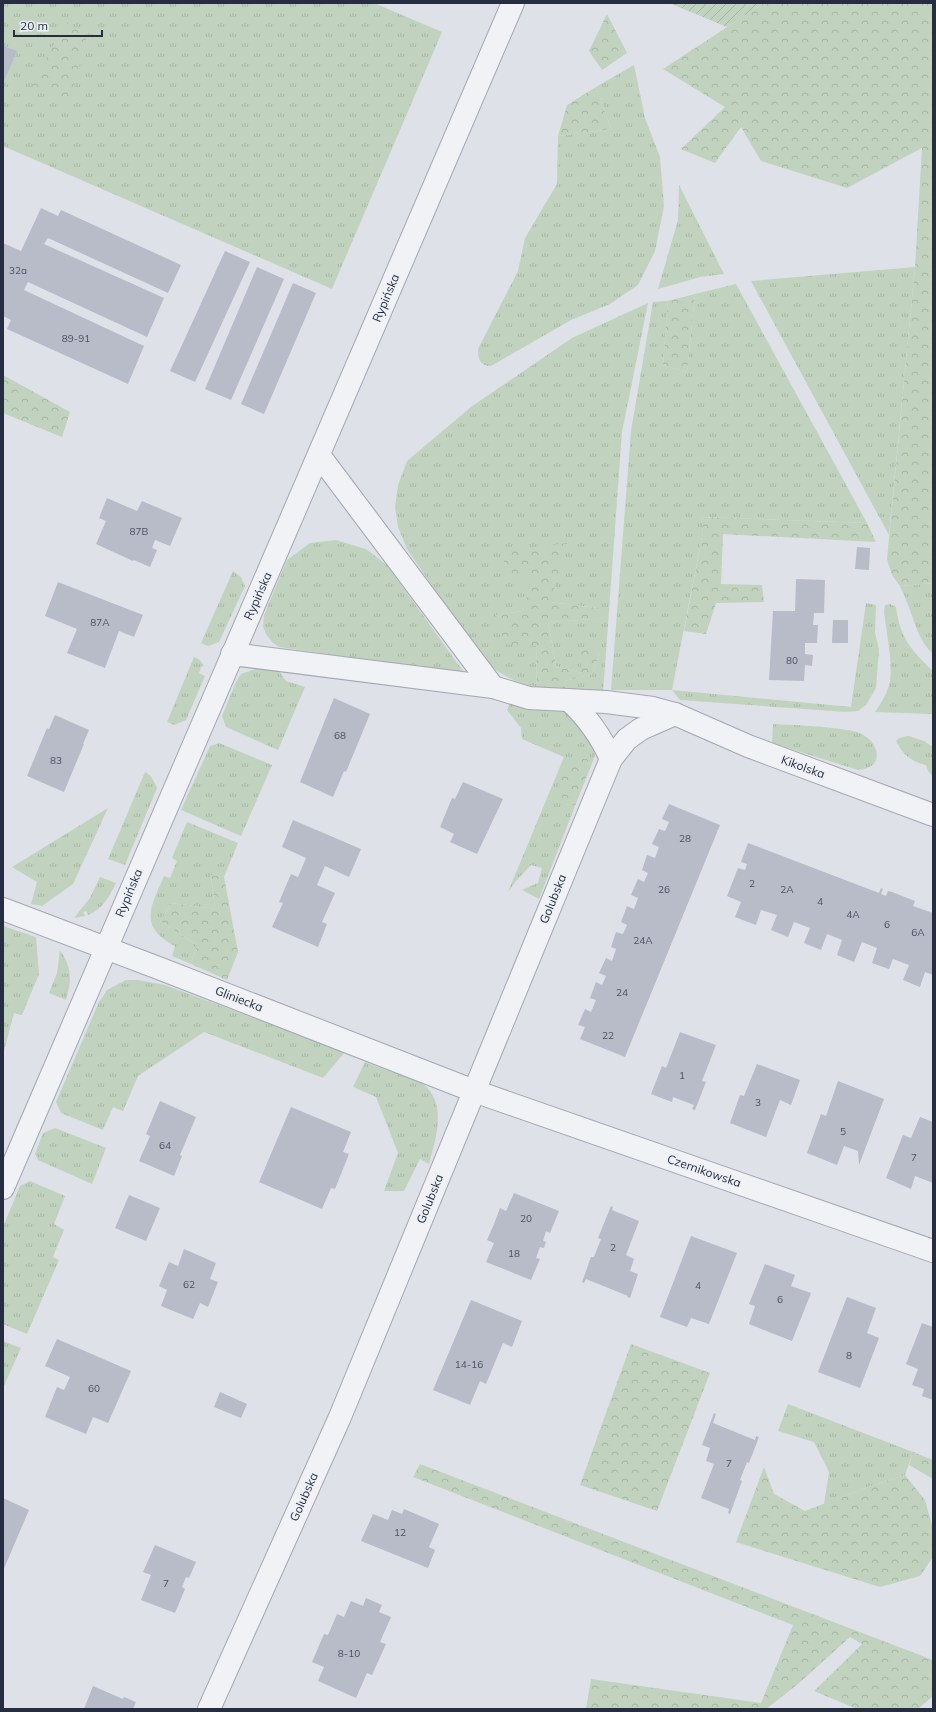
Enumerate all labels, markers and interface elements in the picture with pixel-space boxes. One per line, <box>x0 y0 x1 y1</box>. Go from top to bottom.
scale bar <box>14 12 102 38</box>
text: 20 m <box>20 18 48 33</box>
house number: 32a <box>9 264 27 277</box>
street label: Rypińska <box>369 271 402 324</box>
house number: 89-91 <box>62 332 90 345</box>
house number: 87B <box>130 525 149 538</box>
street label: Rypińska <box>240 569 275 622</box>
house number: 87A <box>90 616 110 629</box>
house number: 80 <box>786 654 798 667</box>
house number: 68 <box>334 729 346 742</box>
street label: Kikolska <box>779 752 827 781</box>
house number: 83 <box>50 754 62 767</box>
house number: 28 <box>679 832 691 845</box>
street label: Rypińska <box>112 866 145 919</box>
street label: Golubska <box>536 872 569 926</box>
house number: 2 <box>749 877 755 890</box>
house number: 26 <box>658 883 670 896</box>
house number: 2A <box>780 883 794 896</box>
house number: 4 <box>817 895 823 908</box>
house number: 4A <box>846 908 860 921</box>
house number: 6 <box>884 918 890 931</box>
house number: 6A <box>911 926 925 939</box>
house number: 24A <box>633 934 653 947</box>
street label: Gliniecka <box>213 983 265 1015</box>
house number: 24 <box>616 986 628 999</box>
house number: 22 <box>602 1029 614 1042</box>
house number: 1 <box>679 1069 685 1082</box>
house number: 3 <box>755 1096 761 1109</box>
house number: 5 <box>840 1125 846 1138</box>
house number: 64 <box>159 1139 171 1152</box>
street label: Czernikowska <box>665 1151 743 1190</box>
house number: 7 <box>911 1151 917 1164</box>
street label: Golubska <box>413 1172 446 1226</box>
house number: 20 <box>520 1212 532 1225</box>
house number: 2 <box>610 1241 616 1254</box>
house number: 18 <box>508 1247 520 1260</box>
house number: 62 <box>183 1278 195 1291</box>
house number: 4 <box>695 1279 701 1292</box>
house number: 6 <box>777 1293 783 1306</box>
house number: 8 <box>846 1349 852 1362</box>
house number: 14-16 <box>455 1358 483 1371</box>
house number: 60 <box>88 1382 100 1395</box>
house number: 7 <box>726 1457 732 1470</box>
street label: Golubska <box>286 1470 321 1524</box>
house number: 12 <box>394 1526 406 1539</box>
house number: 7 <box>163 1577 169 1590</box>
house number: 8-10 <box>338 1647 360 1660</box>

